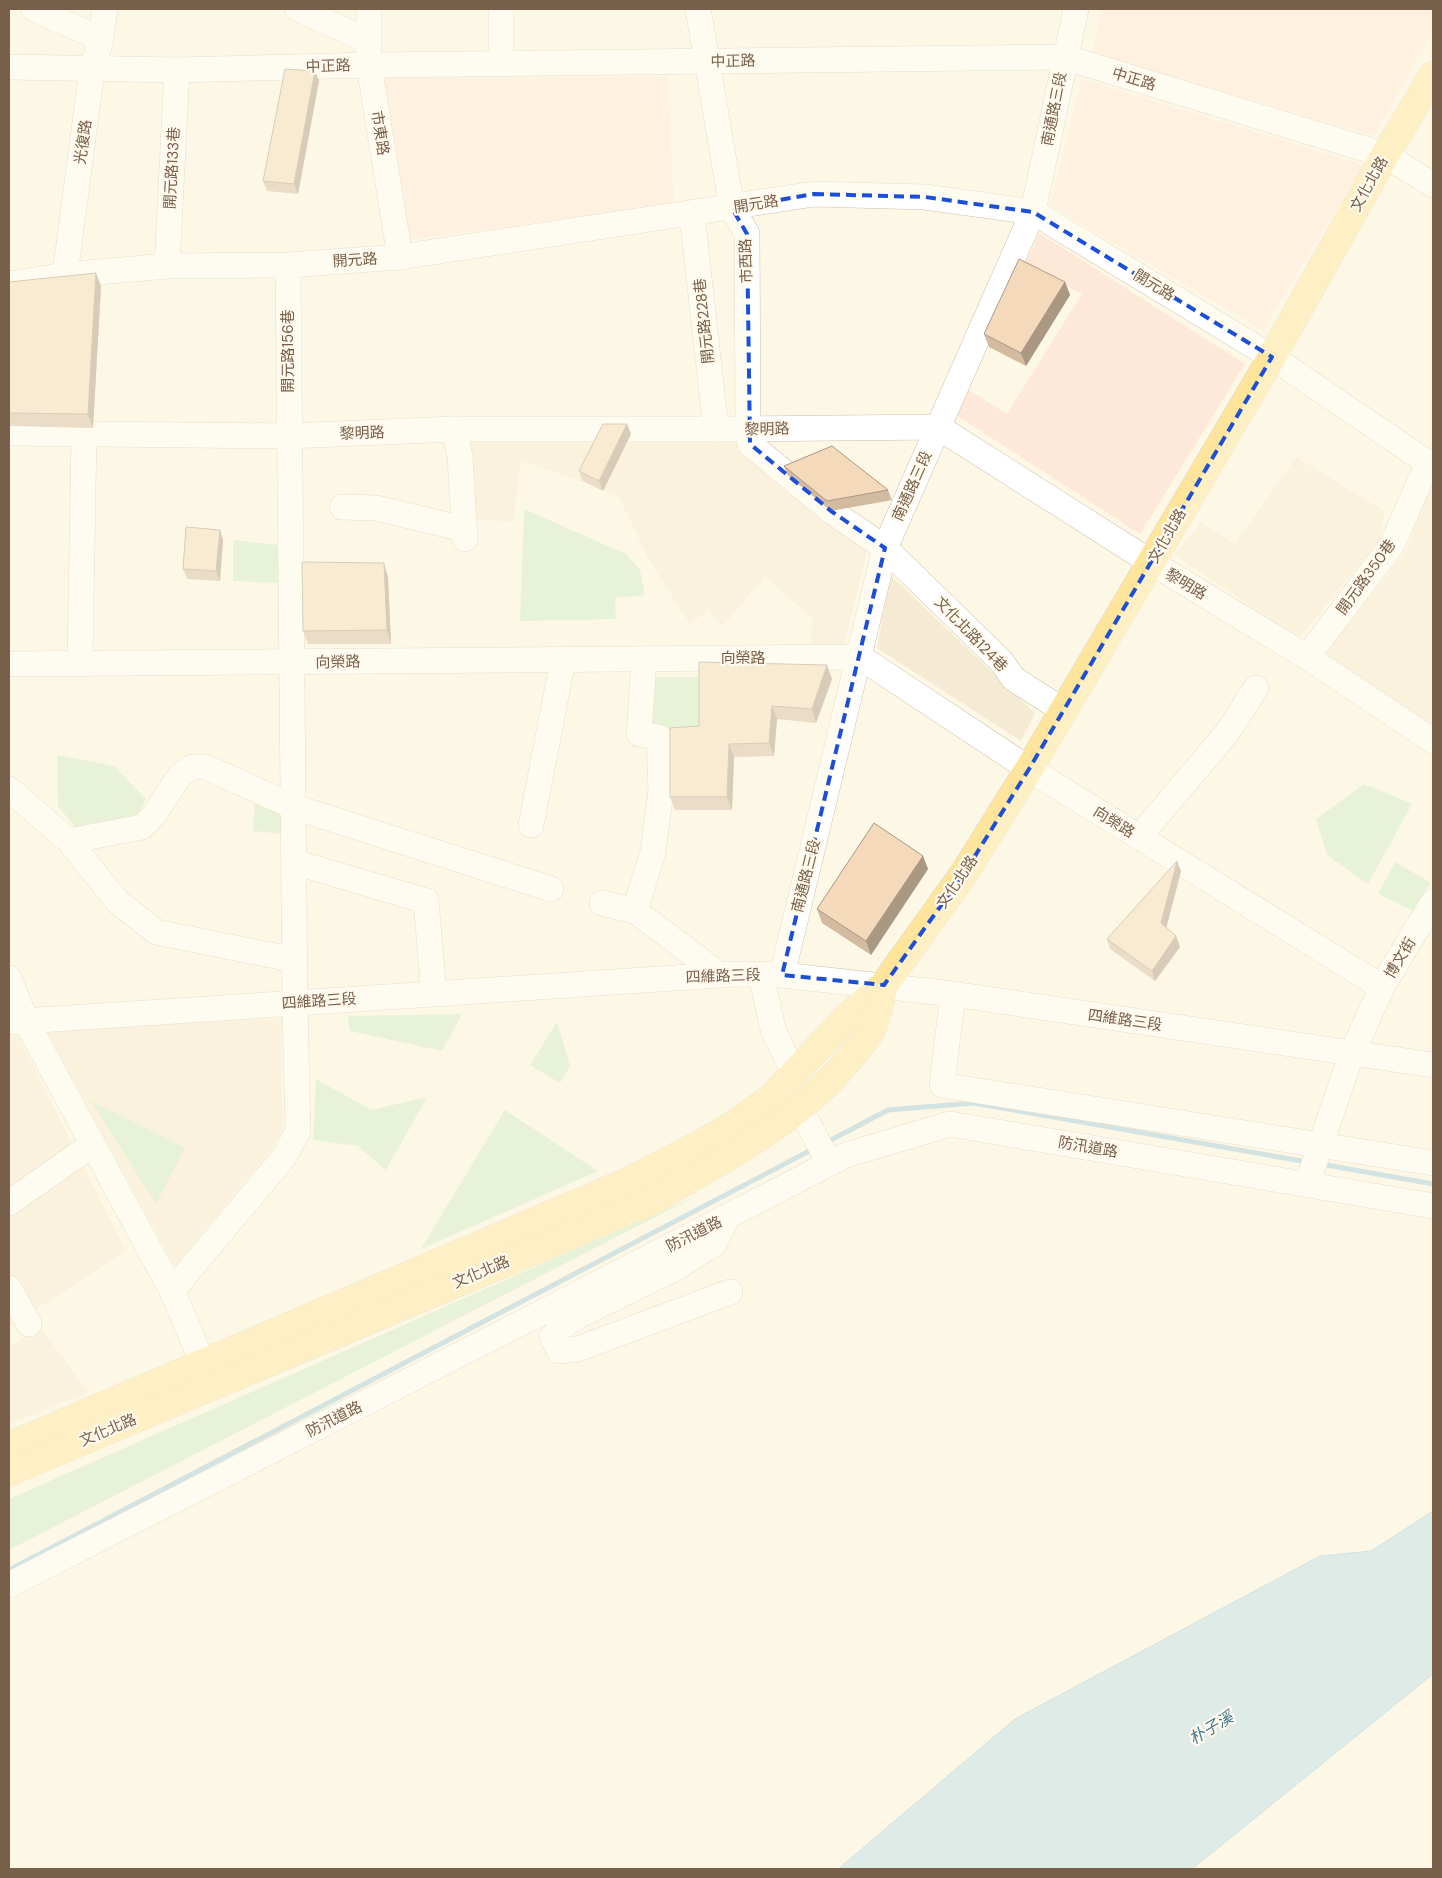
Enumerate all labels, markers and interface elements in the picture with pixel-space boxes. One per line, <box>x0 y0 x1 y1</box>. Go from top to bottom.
street label: 中正路 <box>710 51 756 71</box>
street label: 中正路 <box>305 55 351 77</box>
street label: 中正路 <box>1110 63 1158 95</box>
street label: 南通路三段 <box>1037 70 1071 148</box>
street label: 市東路 <box>367 109 393 157</box>
street label: 光復路 <box>70 118 96 166</box>
street label: 開元路133巷 <box>160 126 184 210</box>
street label: 文化北路 <box>1346 153 1392 215</box>
street label: 開元路 <box>732 191 780 217</box>
street label: 市西路 <box>735 238 757 284</box>
street label: 開元路 <box>332 248 378 272</box>
street label: 開元路 <box>1130 265 1178 305</box>
street label: 開元路228巷 <box>690 277 718 365</box>
street label: 開元路156巷 <box>278 309 298 393</box>
street label: 黎明路 <box>744 419 790 439</box>
street label: 黎明路 <box>339 422 385 444</box>
street label: 南通路三段 <box>888 448 936 524</box>
street label: 文化北路 <box>1143 505 1191 567</box>
street label: 開元路350巷 <box>1332 535 1400 619</box>
street label: 黎明路 <box>1162 564 1210 604</box>
street label: 文化北路124巷 <box>930 592 1012 676</box>
street label: 向榮路 <box>720 648 766 668</box>
street label: 向榮路 <box>315 652 361 672</box>
street label: 向榮路 <box>1090 802 1138 842</box>
street label: 南通路三段 <box>787 837 825 915</box>
street label: 文化北路 <box>932 852 982 912</box>
street label: 博文街 <box>1380 934 1420 982</box>
street label: 四維路三段 <box>685 965 761 987</box>
street label: 四維路三段 <box>281 988 357 1014</box>
street label: 四維路三段 <box>1086 1005 1164 1035</box>
street label: 防汛道路 <box>1057 1132 1119 1162</box>
street label: 防汛道路 <box>663 1211 725 1257</box>
street label: 文化北路 <box>449 1251 513 1293</box>
street label: 防汛道路 <box>303 1396 365 1442</box>
street label: 文化北路 <box>76 1409 140 1451</box>
water label: 朴子溪 <box>1185 1706 1239 1749</box>

